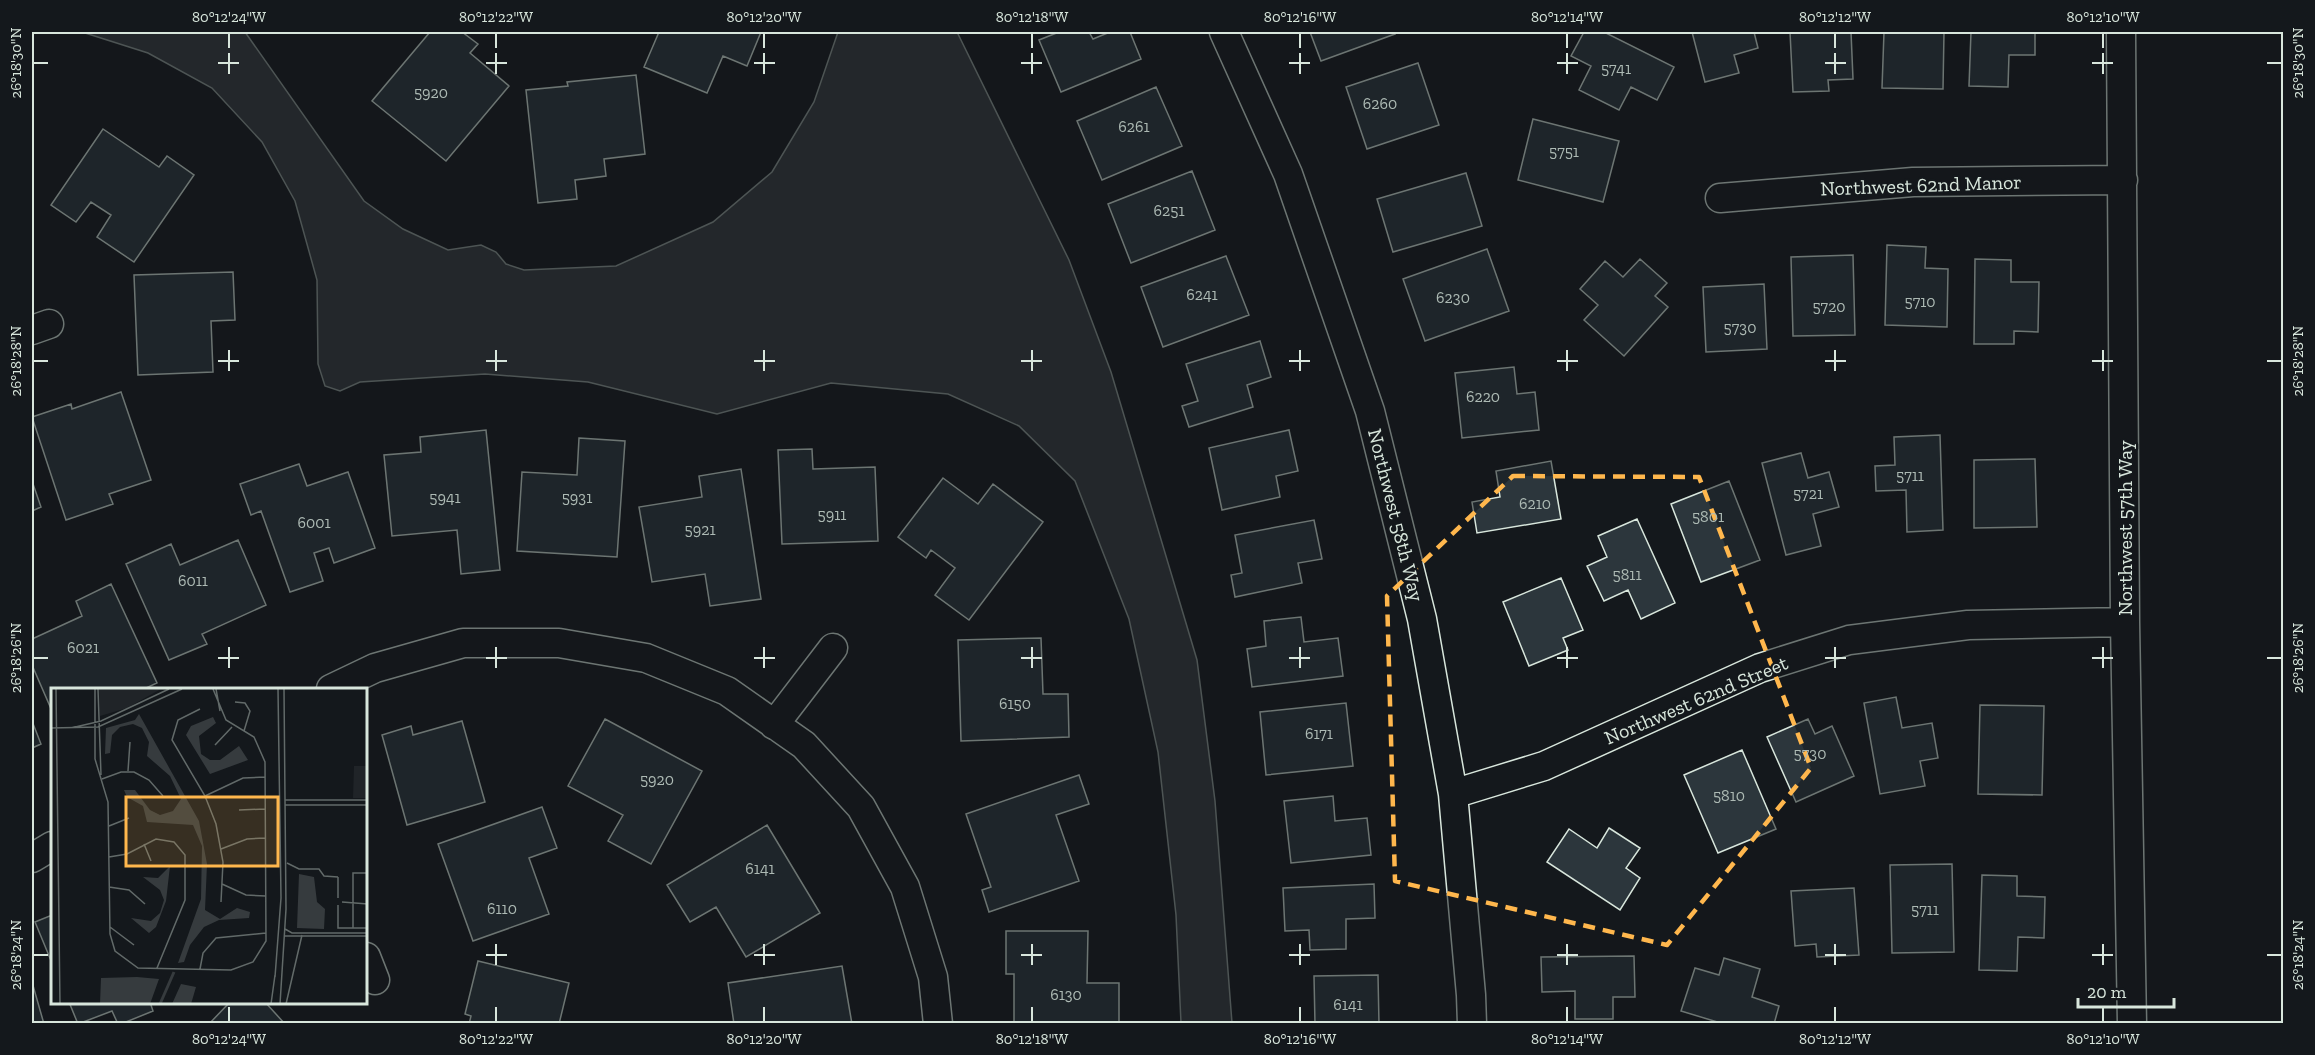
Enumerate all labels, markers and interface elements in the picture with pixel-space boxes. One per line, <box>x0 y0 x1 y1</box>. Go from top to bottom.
text: 80°12'24"W <box>192 8 266 26</box>
text: 80°12'22"W <box>459 8 533 26</box>
text: 80°12'20"W <box>727 8 801 26</box>
text: 80°12'18"W <box>996 8 1068 26</box>
text: 80°12'16"W <box>1264 8 1336 26</box>
text: 80°12'14"W <box>1531 8 1603 26</box>
text: 80°12'12"W <box>1799 8 1871 26</box>
text: 80°12'10"W <box>2066 8 2140 26</box>
text: 26°18'30"N <box>7 28 25 98</box>
text: 26°18'30"N <box>2289 28 2307 98</box>
house number: 5741 <box>1601 59 1631 78</box>
house number: 5920 <box>414 83 448 102</box>
house number: 6260 <box>1363 94 1397 113</box>
house number: 6261 <box>1118 117 1150 136</box>
house number: 5751 <box>1549 142 1579 161</box>
street label: Northwest 62nd Manor <box>1820 169 2022 201</box>
house number: 6251 <box>1153 201 1185 220</box>
house number: 6241 <box>1186 285 1218 304</box>
house number: 6230 <box>1436 288 1470 307</box>
house number: 5710 <box>1904 292 1936 311</box>
house number: 5720 <box>1812 297 1846 316</box>
house number: 5730 <box>1724 318 1756 337</box>
text: 26°18'28"N <box>7 326 25 396</box>
text: 26°18'28"N <box>2289 326 2307 396</box>
house number: 6220 <box>1466 387 1500 406</box>
street label: Northwest 58th Way <box>1363 426 1429 605</box>
street label: Northwest 57th Way <box>2113 439 2137 616</box>
house number: 5711 <box>1896 466 1924 485</box>
house number: 5721 <box>1793 484 1823 503</box>
house number: 5941 <box>429 488 461 507</box>
house number: 5931 <box>562 488 592 507</box>
house number: 6210 <box>1519 494 1551 513</box>
house number: 5911 <box>817 505 847 524</box>
house number: 5801 <box>1692 507 1724 526</box>
house number: 6001 <box>297 513 331 532</box>
house number: 5921 <box>684 520 716 539</box>
house number: 5811 <box>1612 565 1642 584</box>
house number: 6011 <box>178 571 208 590</box>
text: 26°18'26"N <box>7 623 25 693</box>
text: 26°18'26"N <box>2289 623 2307 693</box>
house number: 6021 <box>67 638 99 657</box>
street label: Northwest 62nd Street <box>1601 650 1792 750</box>
inset map <box>51 688 368 1004</box>
house number: 6150 <box>999 694 1031 713</box>
house number: 6171 <box>1305 724 1333 743</box>
house number: 5730 <box>1794 744 1826 763</box>
house number: 5920 <box>640 770 674 789</box>
house number: 5810 <box>1713 786 1745 805</box>
house number: 6141 <box>745 859 775 878</box>
house number: 6110 <box>487 899 517 918</box>
house number: 5711 <box>1911 900 1939 919</box>
text: 26°18'24"N <box>7 920 25 990</box>
text: 26°18'24"N <box>2289 920 2307 990</box>
scale bar <box>2078 971 2174 1009</box>
text: 20 m <box>2087 981 2127 1003</box>
house number: 6130 <box>1050 985 1082 1004</box>
house number: 6141 <box>1333 995 1363 1014</box>
text: 80°12'24"W <box>192 1030 266 1048</box>
text: 80°12'22"W <box>459 1030 533 1048</box>
text: 80°12'20"W <box>727 1030 801 1048</box>
text: 80°12'18"W <box>996 1030 1068 1048</box>
text: 80°12'16"W <box>1264 1030 1336 1048</box>
text: 80°12'14"W <box>1531 1030 1603 1048</box>
text: 80°12'12"W <box>1799 1030 1871 1048</box>
text: 80°12'10"W <box>2066 1030 2140 1048</box>

